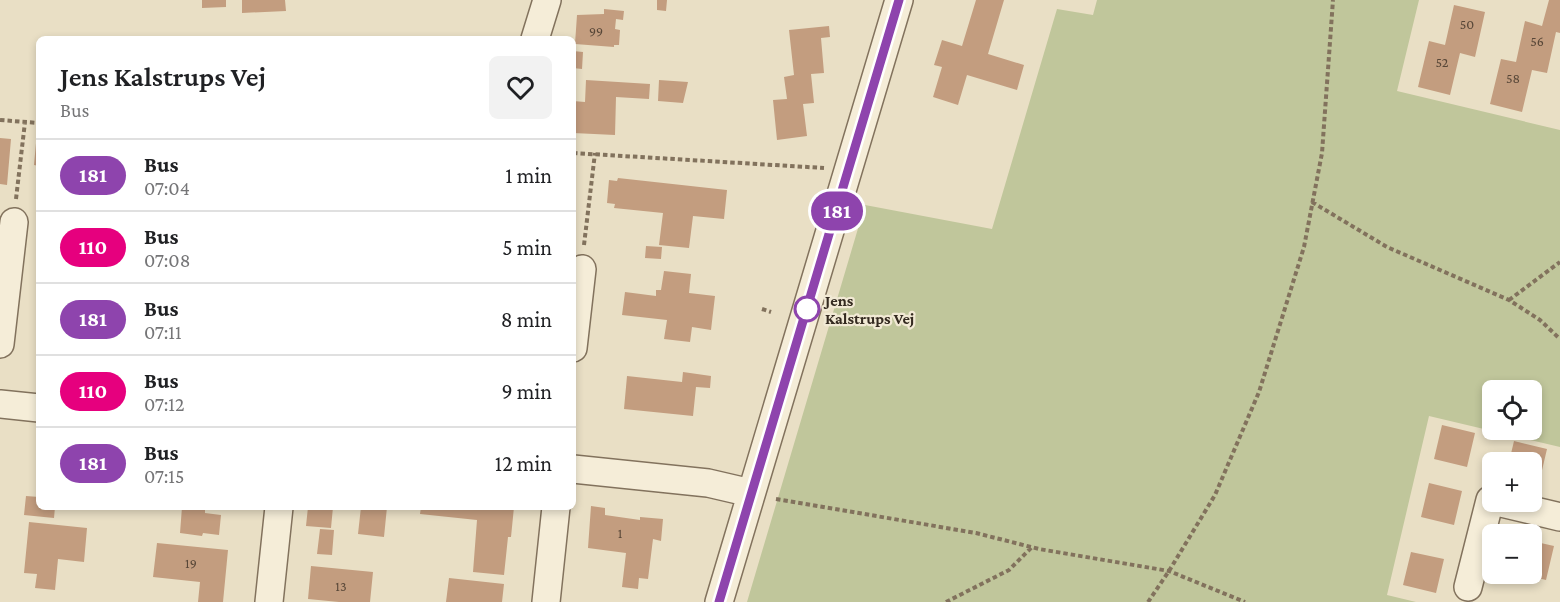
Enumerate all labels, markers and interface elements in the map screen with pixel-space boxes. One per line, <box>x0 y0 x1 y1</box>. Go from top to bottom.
house number: 50 <box>1460 16 1474 32</box>
house number: 99 <box>589 23 603 39</box>
house number: 56 <box>1530 33 1544 49</box>
house number: 52 <box>1436 54 1449 70</box>
button: heart <box>489 56 552 119</box>
text: Jens Kalstrups Vej <box>60 61 266 92</box>
house number: 58 <box>1506 70 1520 86</box>
text: Bus <box>60 99 89 121</box>
text: Bus <box>144 152 178 177</box>
text: 181 <box>79 163 107 187</box>
text: 1 min <box>505 163 552 188</box>
text: 07:04 <box>144 177 190 199</box>
line badge: 181 <box>802 192 872 230</box>
text: 181 <box>823 199 851 223</box>
text: Bus <box>144 224 178 249</box>
text: 110 <box>79 235 107 259</box>
text: 5 min <box>502 235 552 260</box>
text: 07:08 <box>144 249 190 271</box>
place label: Jens Kalstrups Vej <box>823 292 914 328</box>
text: Bus <box>144 296 178 321</box>
marker: Jens Kalstrups Vej <box>794 296 820 322</box>
text: 181 <box>79 307 107 331</box>
text: 8 min <box>501 307 552 332</box>
text: 07:11 <box>144 321 182 343</box>
text: Bus <box>144 368 178 393</box>
text: 110 <box>79 379 107 403</box>
text: 9 min <box>501 379 552 404</box>
map controls <box>1482 380 1542 584</box>
button: locate <box>1482 380 1542 440</box>
text: 07:12 <box>144 393 185 415</box>
text: Bus <box>144 440 178 465</box>
text: 181 <box>79 451 107 475</box>
text: 12 min <box>495 451 552 476</box>
button: + <box>1482 452 1542 512</box>
text: 07:15 <box>144 465 184 487</box>
button: − <box>1482 524 1542 584</box>
house number: 1 <box>618 525 623 541</box>
house number: 19 <box>185 555 197 571</box>
house number: 13 <box>335 578 347 594</box>

